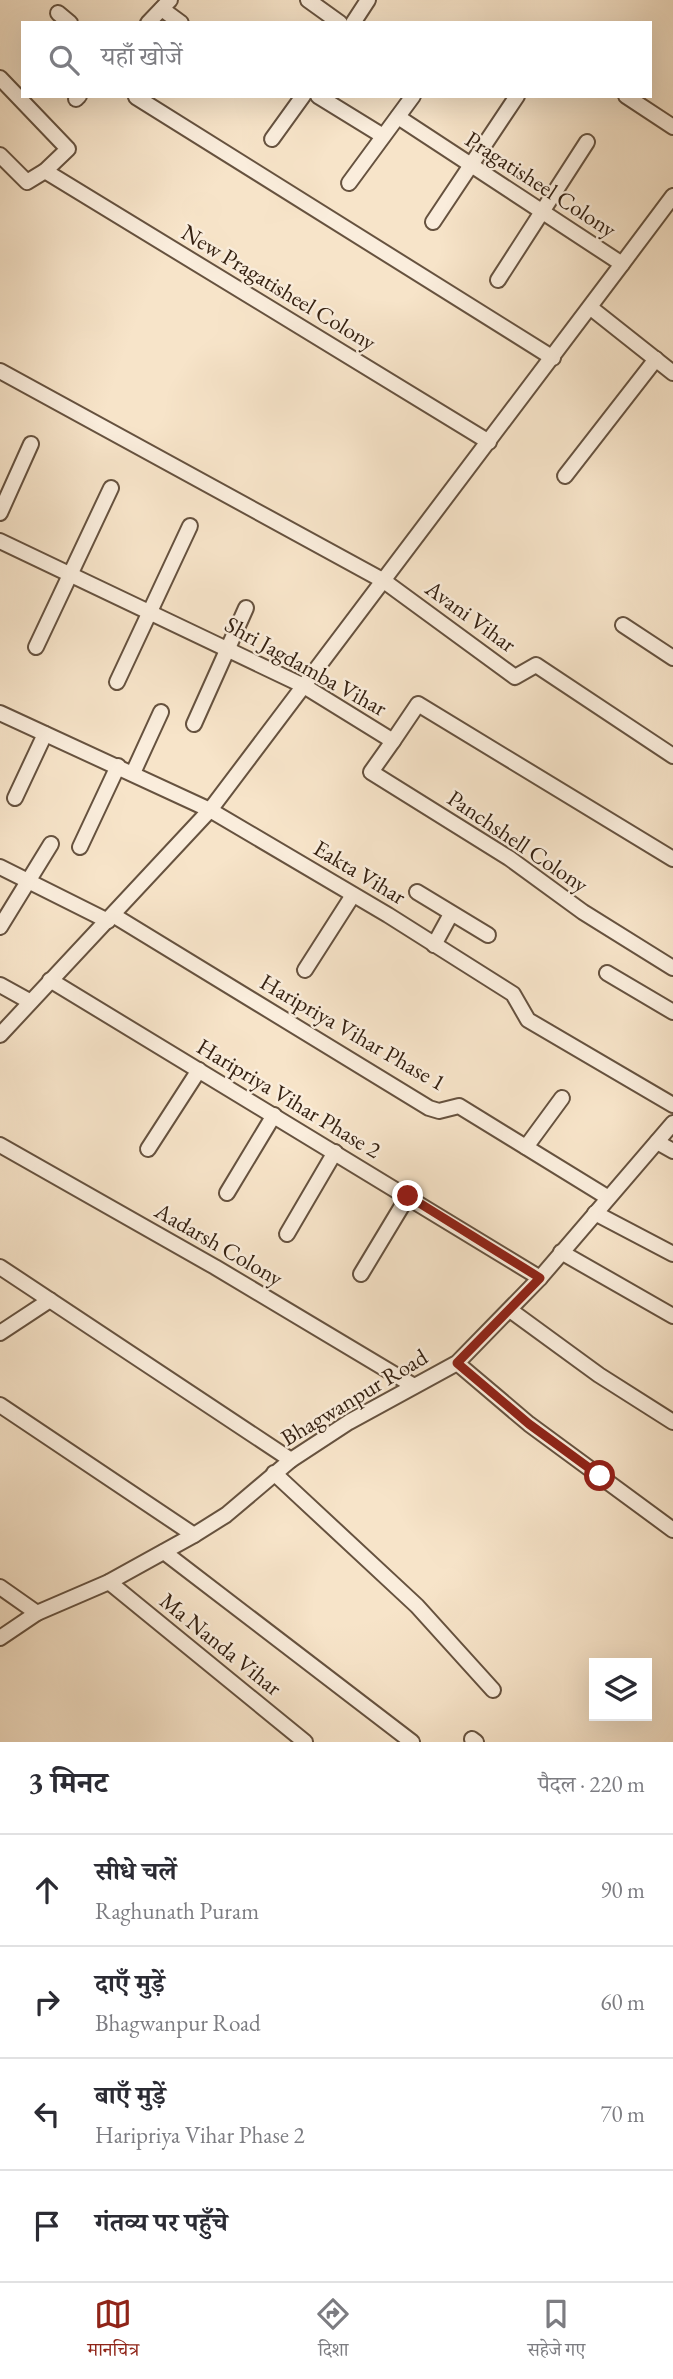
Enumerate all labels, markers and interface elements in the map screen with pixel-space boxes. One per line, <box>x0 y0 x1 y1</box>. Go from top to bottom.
search box <box>21 21 652 98</box>
text: यहाँ खोजें <box>101 39 182 73</box>
icon: search <box>45 41 83 79</box>
street label: Pragatisheel Colony <box>460 124 623 245</box>
street label: New Pragatisheel Colony <box>176 217 383 357</box>
street label: Avani Vihar <box>419 572 523 659</box>
street label: Shri Jagdamba Vihar <box>220 609 393 723</box>
street label: Panchshell Colony <box>442 783 595 900</box>
street label: Eakta Vihar <box>308 833 412 911</box>
street label: Haripriya Vihar Phase 1 <box>255 967 451 1097</box>
street label: Haripriya Vihar Phase 2 <box>191 1031 387 1165</box>
route end <box>392 1180 423 1211</box>
street label: Aadarsh Colony <box>149 1195 289 1293</box>
street label: Bhagwanpur Road <box>275 1341 433 1453</box>
route start <box>584 1460 615 1491</box>
street label: Ma Nanda Vihar <box>154 1586 288 1703</box>
map controls <box>589 1658 652 1721</box>
button: layers <box>589 1658 652 1721</box>
text: 3 मिनट <box>28 1763 108 1802</box>
text: पैदल · 220 m <box>538 1769 645 1799</box>
text: सीधे चलें <box>95 1854 177 1888</box>
icon: ahead <box>28 1871 66 1909</box>
text: 90 m <box>600 1875 645 1905</box>
text: Raghunath Puram <box>95 1896 259 1926</box>
text: दाएँ मुड़ें <box>95 1966 165 2000</box>
icon: right <box>28 1983 66 2021</box>
text: 60 m <box>600 1987 645 2017</box>
text: Bhagwanpur Road <box>95 2008 261 2038</box>
text: बाएँ मुड़ें <box>95 2078 166 2112</box>
icon: left <box>28 2095 66 2133</box>
text: 70 m <box>600 2099 645 2129</box>
text: Haripriya Vihar Phase 2 <box>95 2120 305 2150</box>
text: गंतव्य पर पहुँचे <box>95 2205 228 2239</box>
icon: arrive <box>28 2207 66 2245</box>
tab: मानचित्र <box>88 2295 139 2368</box>
tab: दिशा <box>314 2295 352 2368</box>
tab: सहेजे गए <box>528 2295 585 2368</box>

